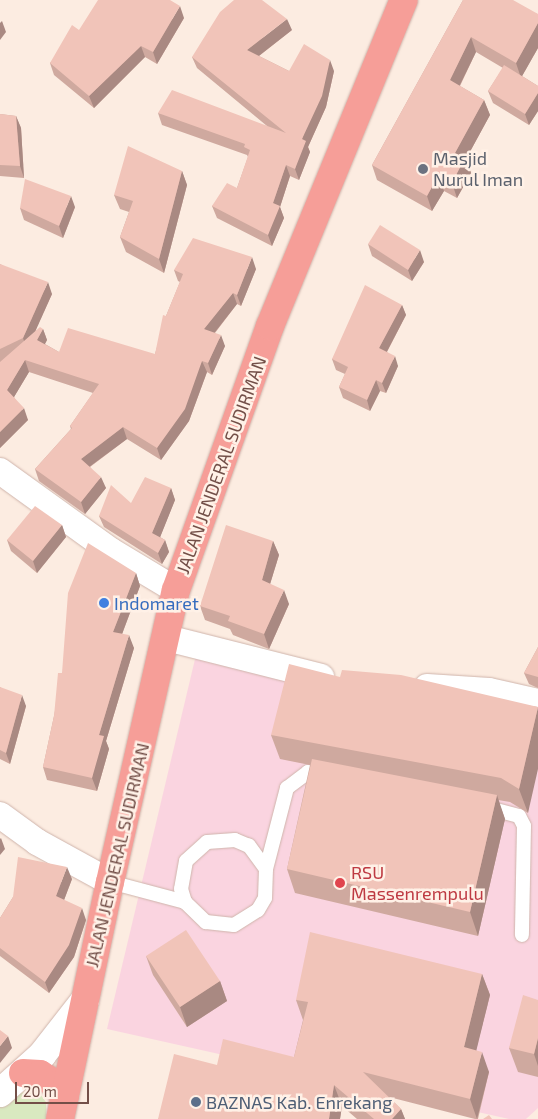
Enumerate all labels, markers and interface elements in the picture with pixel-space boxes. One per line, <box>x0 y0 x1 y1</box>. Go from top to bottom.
place label: Masjid Nurul Iman <box>433 148 524 190</box>
marker: Masjid Nurul Iman <box>417 163 429 175</box>
street label: JALAN JENDERAL SUDIRMAN <box>171 353 271 577</box>
place label: Indomaret <box>114 592 199 614</box>
marker: Indomaret <box>98 597 110 609</box>
street label: JALAN JENDERAL SUDIRMAN <box>81 740 153 970</box>
place label: RSU Massenrempulu <box>351 862 484 904</box>
marker: RSU Massenrempulu <box>333 876 347 890</box>
scale bar <box>18 1072 91 1104</box>
text: 20 m <box>23 1082 57 1100</box>
place label: BAZNAS Kab. Enrekang <box>206 1091 392 1113</box>
marker: BAZNAS Kab. Enrekang <box>190 1096 202 1108</box>

